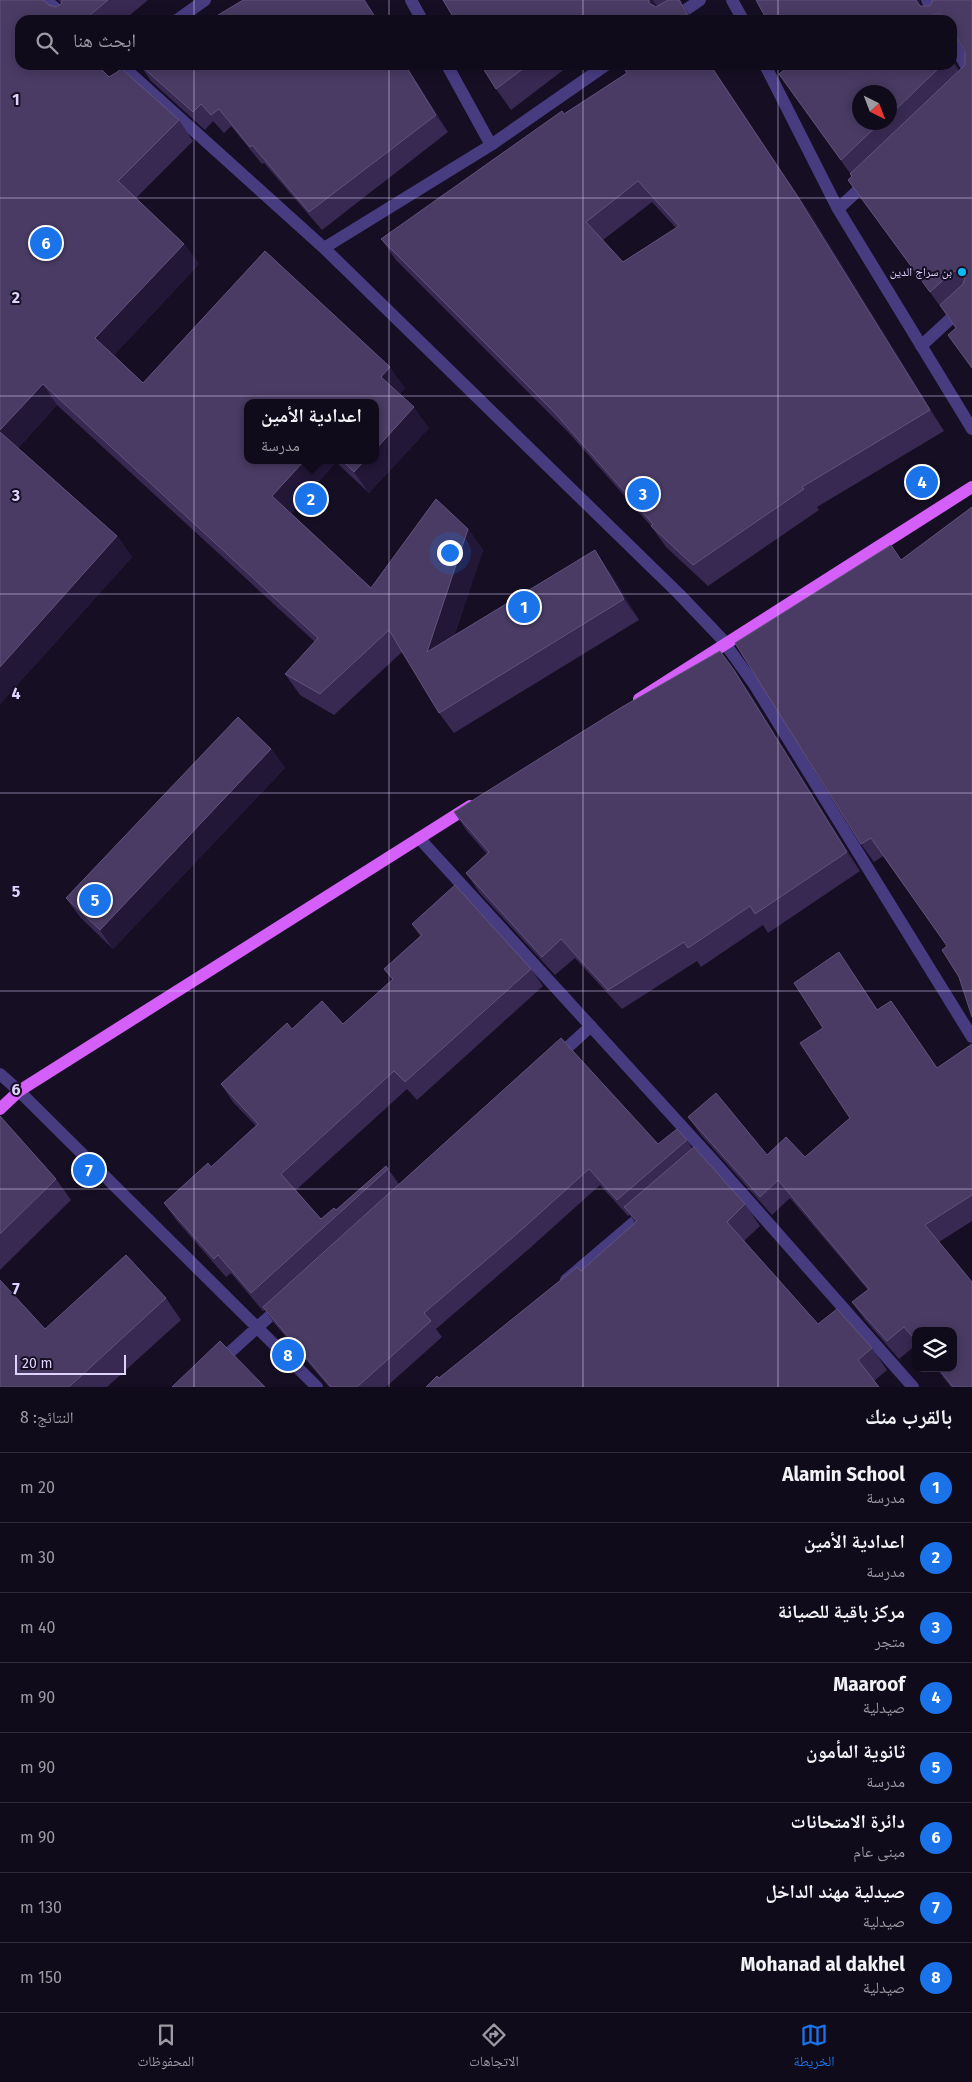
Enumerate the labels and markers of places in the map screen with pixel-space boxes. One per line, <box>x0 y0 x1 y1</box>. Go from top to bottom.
pin: 6 <box>30 224 62 262</box>
place label: بن سراج الدين <box>890 265 952 279</box>
marker: بن سراج الدين <box>956 266 968 278</box>
pin: 4 <box>906 463 938 501</box>
pin: 3 <box>627 475 659 513</box>
pin: 2 <box>295 480 327 518</box>
pin: 1 <box>508 588 540 626</box>
pin: 5 <box>79 881 111 919</box>
pin: 7 <box>73 1151 105 1189</box>
pin: 8 <box>272 1336 304 1374</box>

